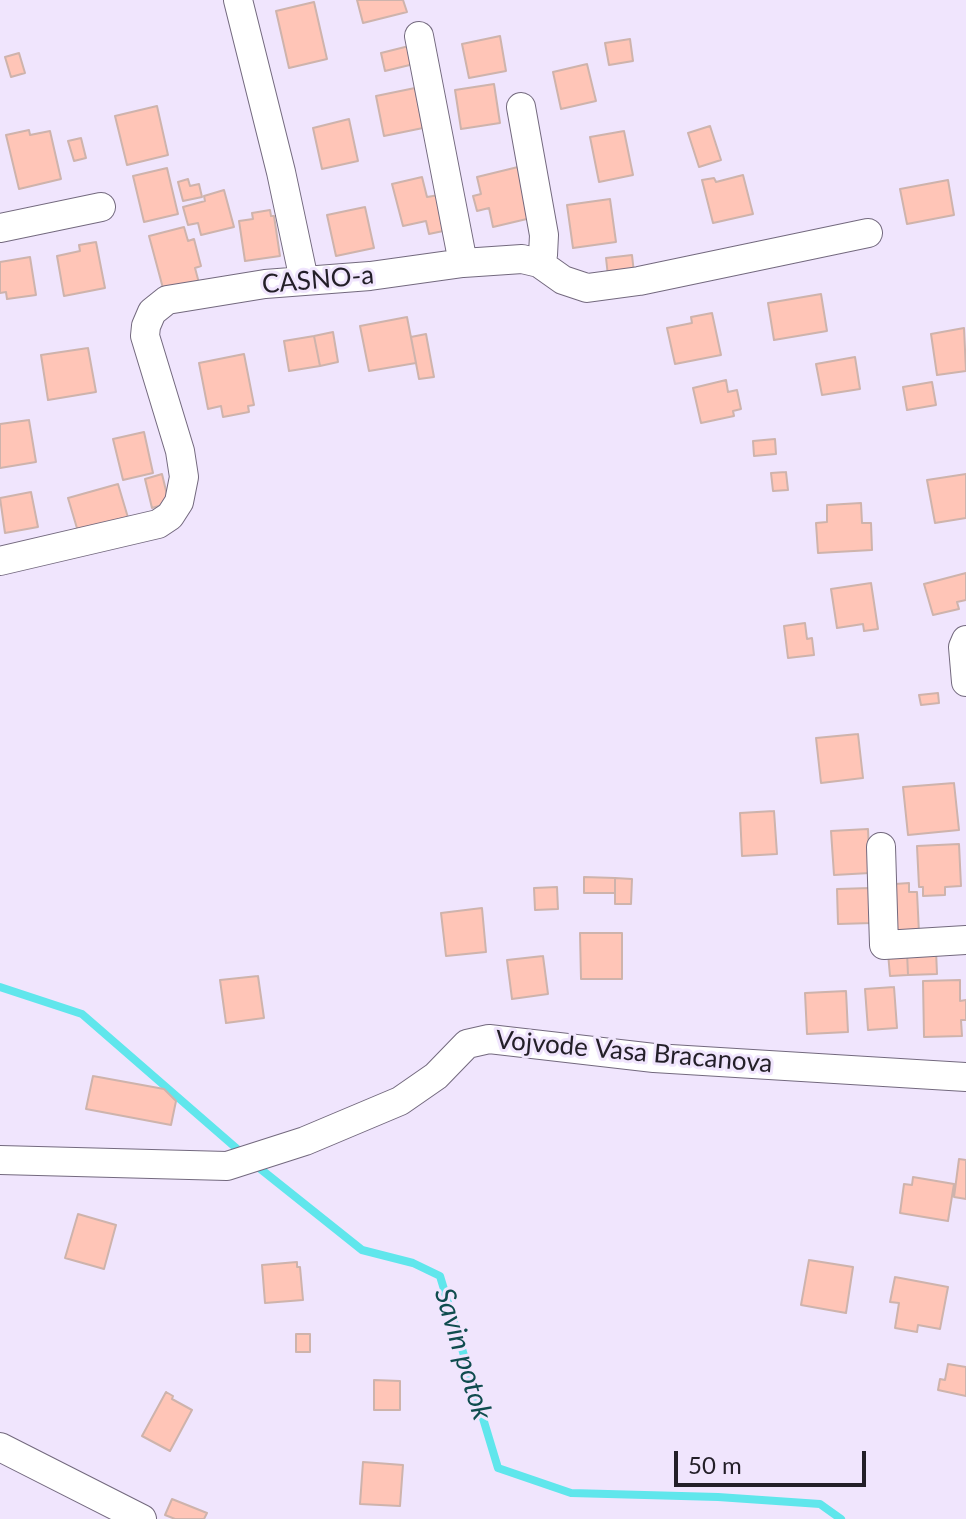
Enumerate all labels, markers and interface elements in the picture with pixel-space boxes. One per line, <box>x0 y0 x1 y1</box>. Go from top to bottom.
street label: CASNO-a <box>261 260 375 300</box>
street label: Vojvode Vasa Bracanova <box>494 1024 774 1080</box>
water label: Savin potok <box>427 1284 499 1424</box>
scale bar <box>678 1435 870 1485</box>
text: 50 m <box>688 1450 742 1479</box>

